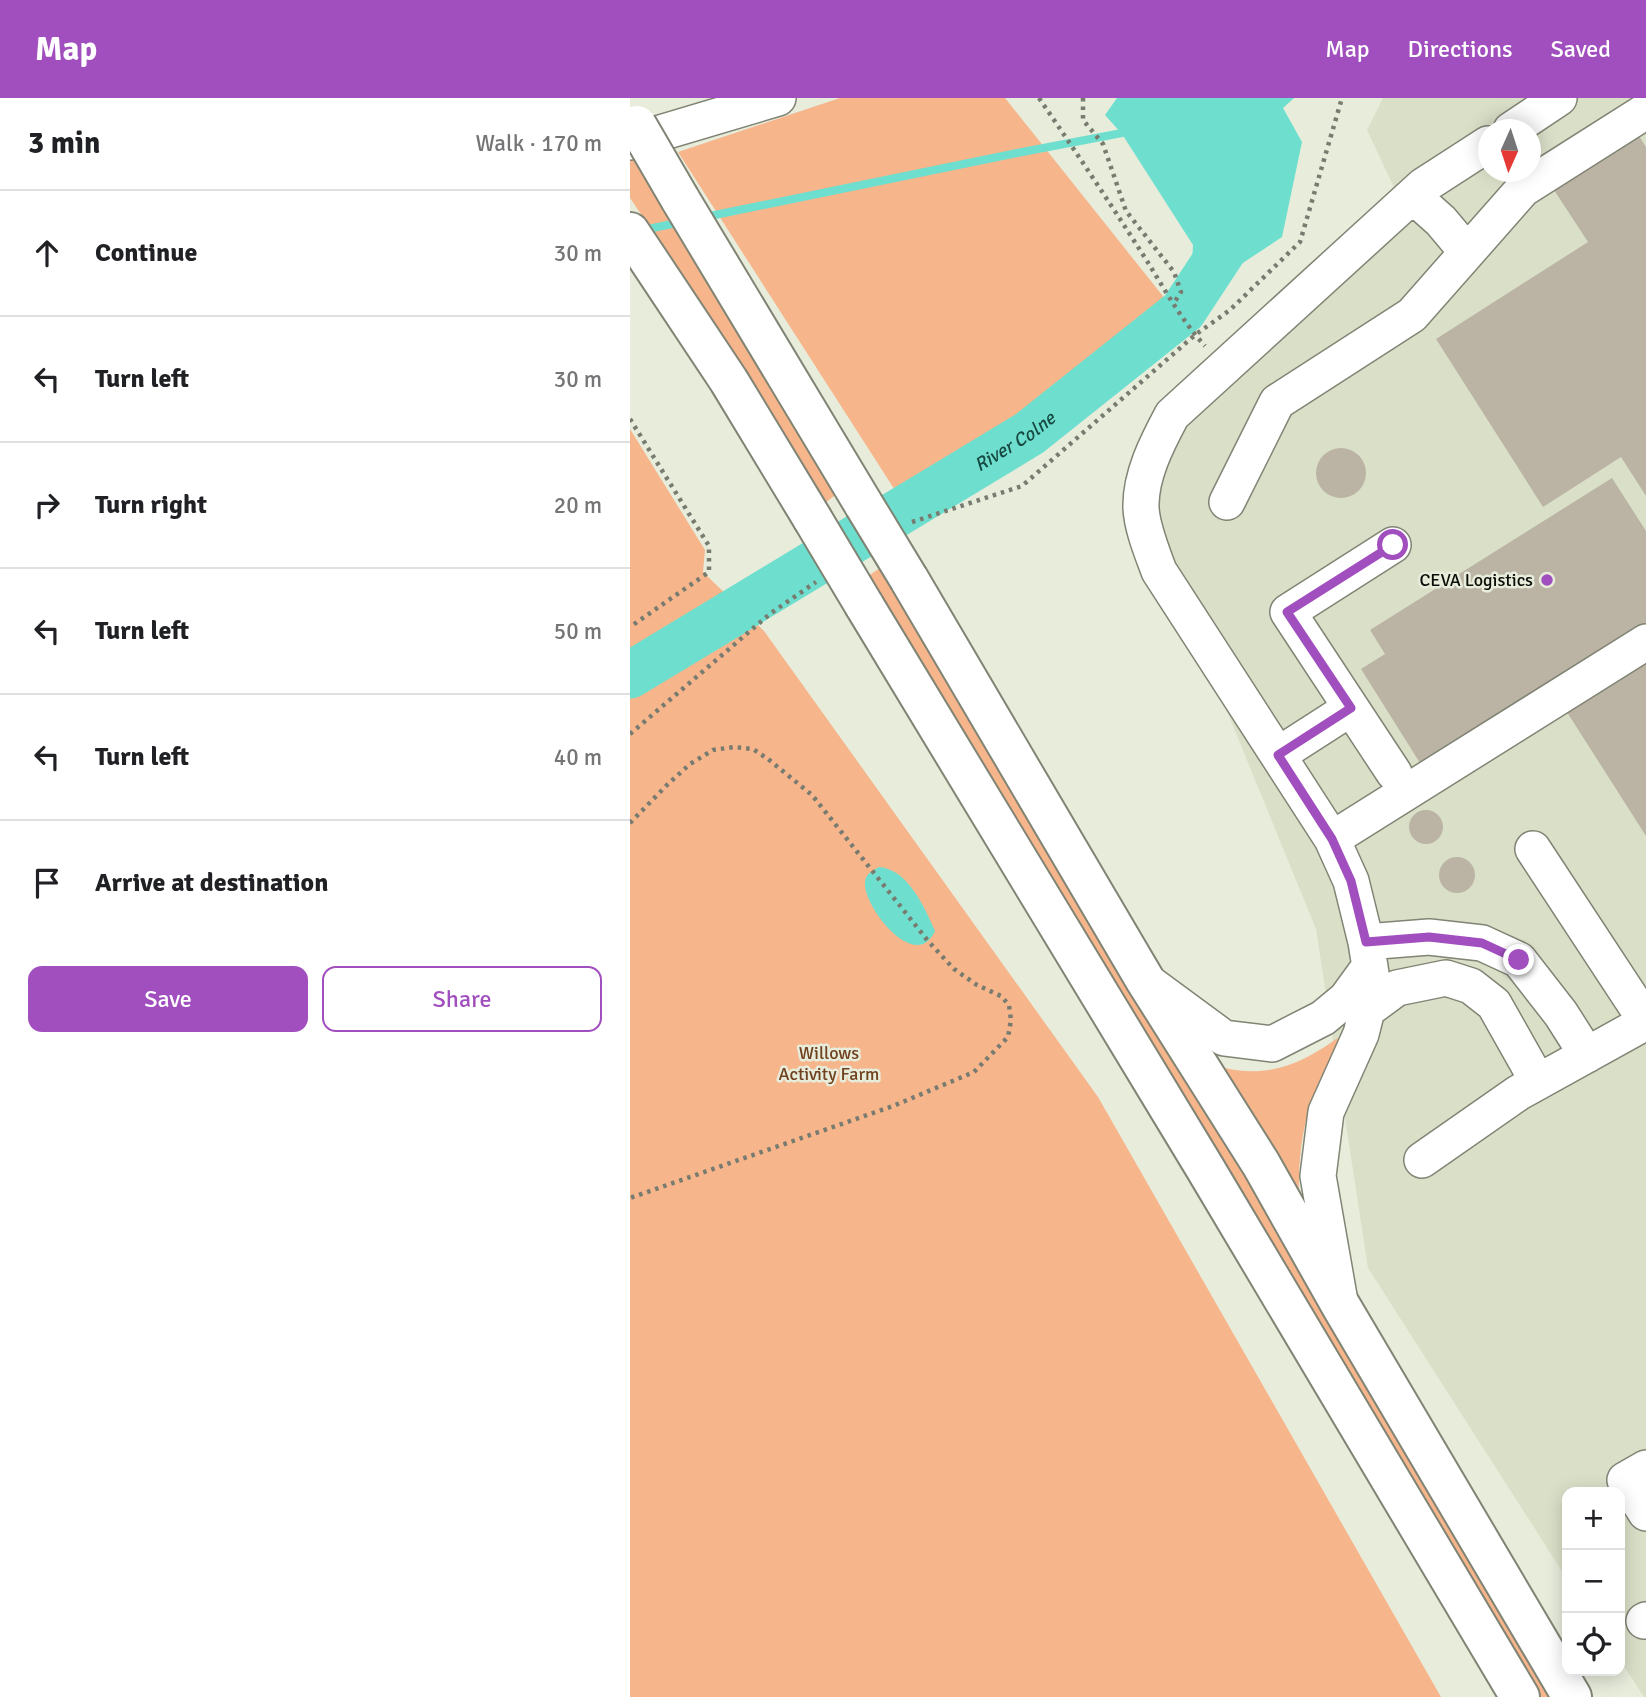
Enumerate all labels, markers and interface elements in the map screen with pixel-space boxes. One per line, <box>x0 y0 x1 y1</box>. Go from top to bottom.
text: Map <box>35 29 97 70</box>
text: Map <box>1325 34 1370 64</box>
text: Directions <box>1408 34 1513 64</box>
text: Saved <box>1551 34 1611 64</box>
north arrow <box>1478 119 1541 182</box>
text: 3 min <box>28 125 100 162</box>
text: Walk · 170 m <box>476 129 602 158</box>
icon: ahead <box>28 234 66 272</box>
text: Continue <box>95 237 197 269</box>
text: 30 m <box>554 239 602 268</box>
icon: left <box>28 360 66 398</box>
text: Turn left <box>95 363 189 395</box>
text: 30 m <box>554 365 602 394</box>
water label: River Colne <box>970 406 1062 477</box>
icon: right <box>28 486 66 524</box>
text: Turn right <box>95 489 207 521</box>
text: 20 m <box>554 491 602 520</box>
route start <box>1377 529 1408 560</box>
place label: CEVA Logistics <box>1419 569 1533 591</box>
marker: CEVA Logistics <box>1539 572 1555 588</box>
icon: left <box>28 612 66 650</box>
text: Turn left <box>95 615 189 647</box>
text: 50 m <box>554 617 602 646</box>
icon: left <box>28 738 66 776</box>
text: Turn left <box>95 741 189 773</box>
text: 40 m <box>554 743 602 772</box>
icon: arrive <box>28 864 66 902</box>
text: Arrive at destination <box>95 867 328 899</box>
route end <box>1503 944 1534 975</box>
button: Save <box>28 966 308 1032</box>
button: Share <box>322 966 602 1032</box>
park label: Willows Activity Farm <box>779 1042 879 1085</box>
map controls <box>1562 1487 1625 1676</box>
button: + <box>1562 1487 1625 1550</box>
button: − <box>1562 1550 1625 1613</box>
button: locate <box>1562 1613 1625 1676</box>

